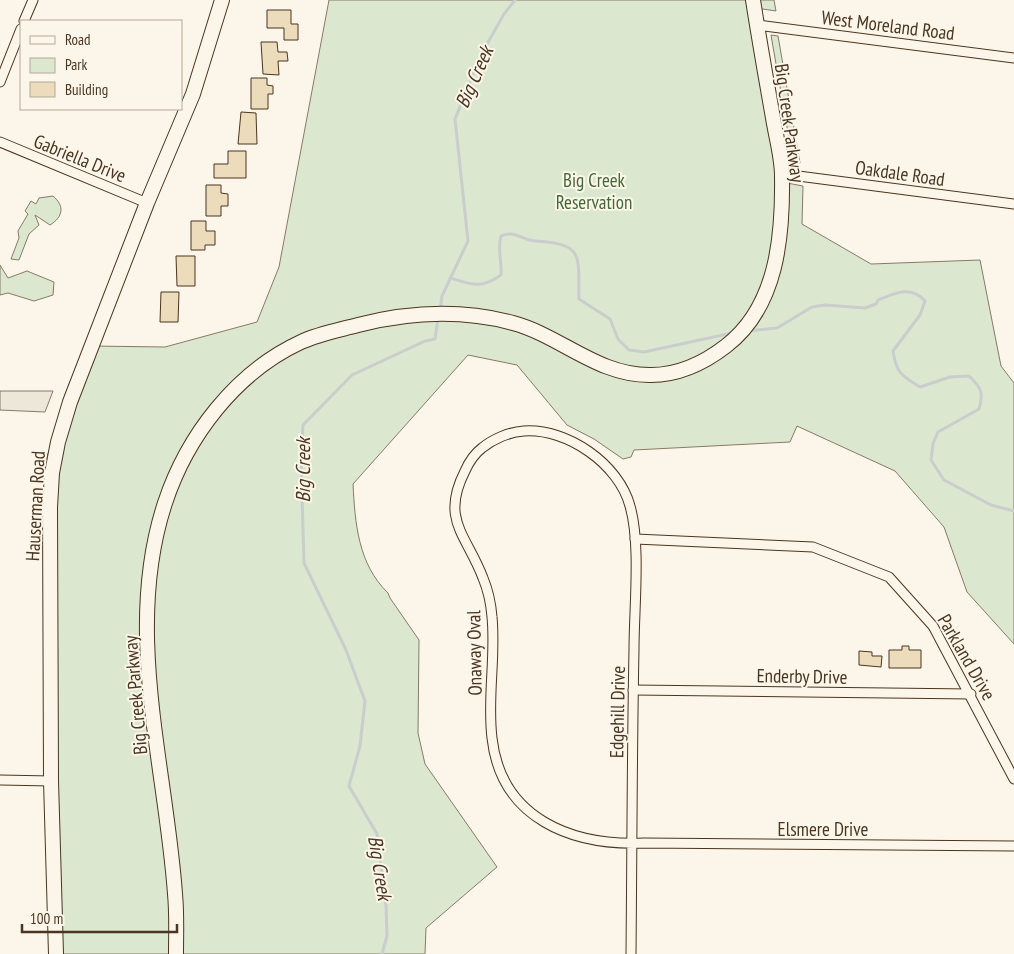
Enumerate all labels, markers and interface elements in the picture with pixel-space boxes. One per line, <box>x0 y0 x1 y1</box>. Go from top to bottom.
street label: West Moreland Road <box>820 5 956 45</box>
legend <box>20 20 182 110</box>
text: Road <box>65 30 91 49</box>
water label: Big Creek <box>449 40 500 112</box>
text: Park <box>65 55 87 74</box>
street label: Big Creek Parkway <box>770 62 810 185</box>
text: Building <box>65 80 108 99</box>
street label: Gabriella Drive <box>30 129 130 187</box>
street label: Oakdale Road <box>854 155 946 191</box>
park label: Big Creek Reservation <box>556 168 632 214</box>
water label: Big Creek <box>290 435 316 503</box>
street label: Hauserman Road <box>20 450 50 562</box>
street label: Onaway Oval <box>461 610 487 696</box>
street label: Parkland Drive <box>933 610 1001 704</box>
street label: Big Creek Parkway <box>118 634 152 756</box>
street label: Enderby Drive <box>756 663 848 689</box>
street label: Edgehill Drive <box>604 665 630 758</box>
street label: Elsmere Drive <box>778 817 869 841</box>
water label: Big Creek <box>362 834 398 904</box>
scale bar <box>22 902 178 934</box>
text: 100 m <box>30 909 63 928</box>

